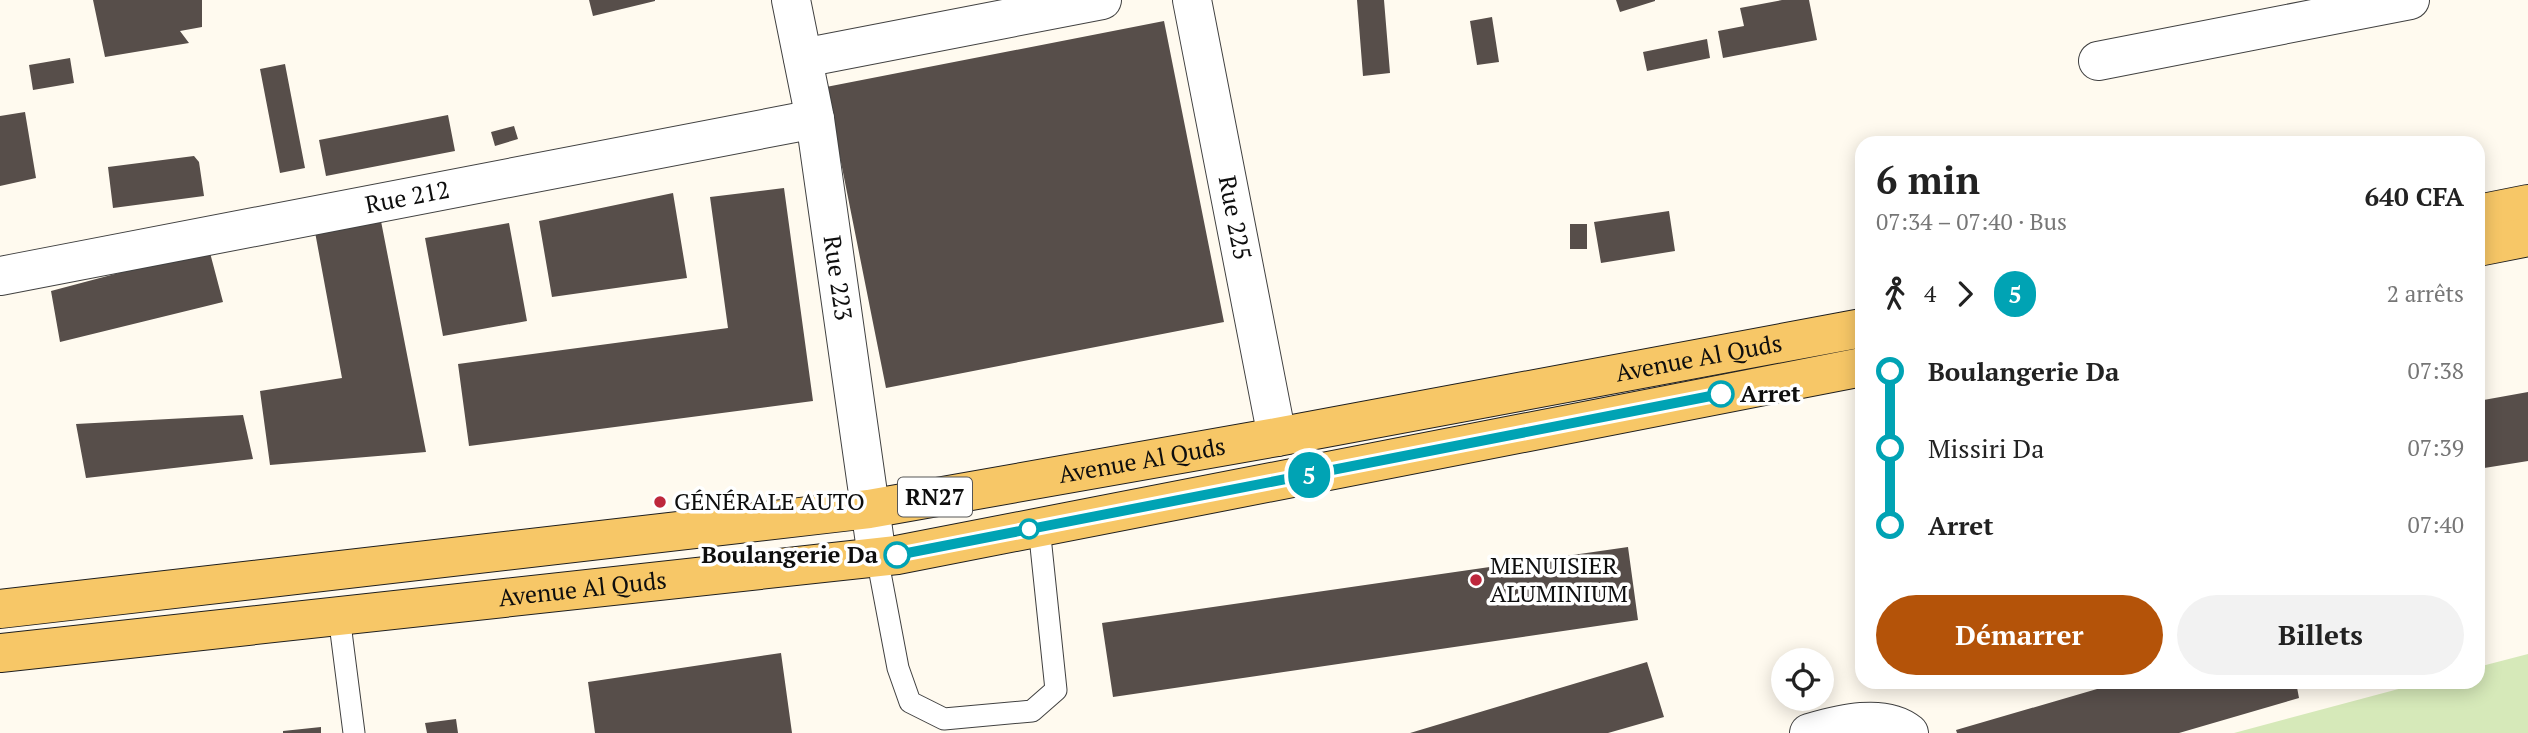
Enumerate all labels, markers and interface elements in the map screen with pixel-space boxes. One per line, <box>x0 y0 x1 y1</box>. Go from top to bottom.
text: 6 min <box>1876 155 1980 205</box>
street label: Rue 212 <box>362 173 452 220</box>
street label: Rue 225 <box>1212 173 1259 263</box>
text: 640 CFA <box>2365 179 2464 213</box>
text: 07:34 – 07:40 · Bus <box>1876 206 2067 237</box>
street label: Rue 223 <box>817 233 860 322</box>
icon: walk <box>1876 275 1914 313</box>
icon: forward <box>1946 275 1984 313</box>
text: 4 <box>1924 278 1936 309</box>
text: 5 <box>2008 278 2022 310</box>
text: 2 arrêts <box>2387 278 2464 309</box>
street label: Avenue Al Quds <box>1613 326 1784 389</box>
text: Boulangerie Da <box>1928 354 2119 388</box>
text: 07:38 <box>2407 355 2464 386</box>
place label: Arret <box>1740 377 1801 409</box>
marker: Arret <box>1708 381 1734 407</box>
street label: Avenue Al Quds <box>1056 429 1228 490</box>
text: Missiri Da <box>1928 431 2044 465</box>
text: 07:39 <box>2407 432 2464 463</box>
line badge: 5 <box>1286 452 1332 498</box>
text: 5 <box>1302 459 1316 491</box>
road number: RN27 <box>898 477 972 516</box>
place label: GÉNÉRALE AUTO <box>674 485 865 517</box>
marker: GÉNÉRALE AUTO <box>652 494 668 510</box>
text: Arret <box>1928 508 1994 542</box>
text: 07:40 <box>2407 509 2464 540</box>
unlabelled marker <box>1019 519 1039 539</box>
place label: Boulangerie Da <box>701 538 879 570</box>
marker: Boulangerie Da <box>884 542 910 568</box>
place label: MENUISIER ALUMINIUM <box>1490 549 1628 609</box>
street label: Avenue Al Quds <box>497 563 668 613</box>
marker: MENUISIER ALUMINIUM <box>1468 572 1484 588</box>
button: Démarrer <box>1876 595 2163 675</box>
button: Billets <box>2177 595 2464 675</box>
map controls <box>1771 648 1834 711</box>
button: locate <box>1771 648 1834 711</box>

